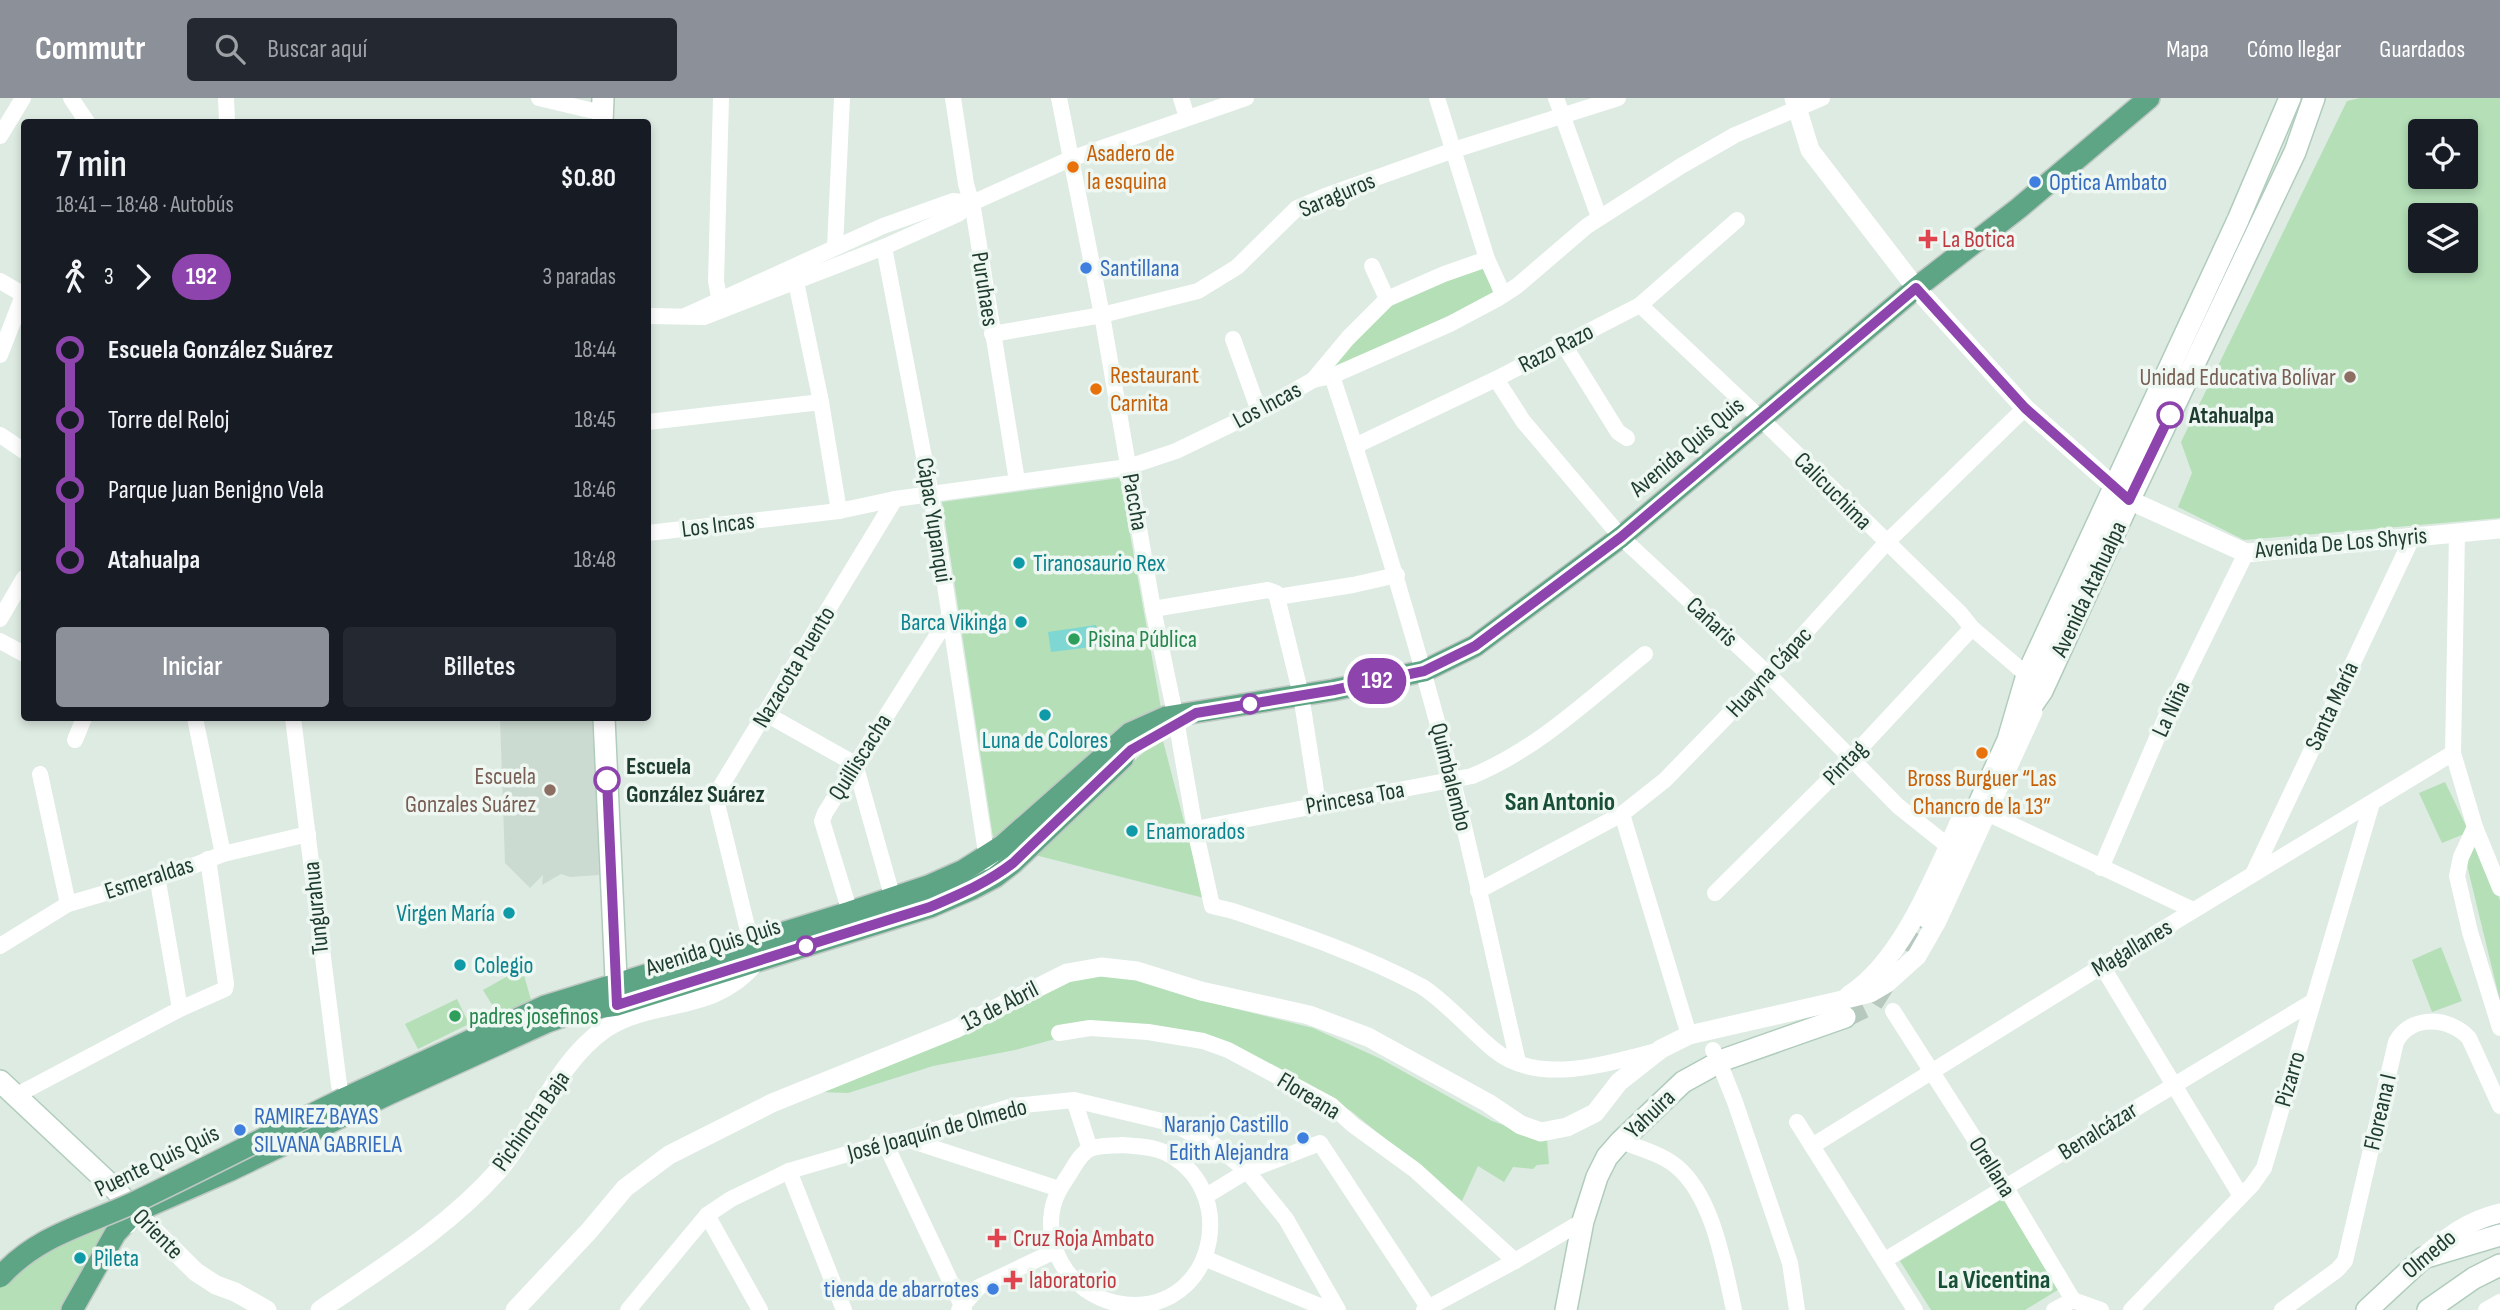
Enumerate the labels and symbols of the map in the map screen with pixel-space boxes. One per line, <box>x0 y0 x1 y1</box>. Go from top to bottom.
place label: Asadero de la esquina <box>1086 139 1175 196</box>
marker: Asadero de la esquina <box>1065 159 1081 175</box>
street label: Saraguros <box>1295 166 1379 224</box>
place label: Optica Ambato <box>2049 168 2167 197</box>
marker: Optica Ambato <box>2027 174 2043 190</box>
place label: La Botica <box>1942 225 2015 254</box>
marker: La Botica <box>1920 231 1936 247</box>
street label: Puruhaes <box>965 250 1005 328</box>
place label: Santillana <box>1100 254 1179 283</box>
marker: Santillana <box>1078 260 1094 276</box>
street label: Razo Razo <box>1514 317 1598 379</box>
place label: Restaurant Carnita <box>1110 361 1199 418</box>
place label: Unidad Educativa Bolívar <box>2140 363 2336 392</box>
marker: Unidad Educativa Bolívar <box>2342 369 2358 385</box>
street label: Los Incas <box>1228 375 1306 435</box>
marker: Restaurant Carnita <box>1088 381 1104 397</box>
street label: Avenida Quis Quis <box>1623 391 1750 504</box>
place label: Atahualpa <box>2188 401 2274 430</box>
marker: Atahualpa <box>2157 402 2183 428</box>
street label: Calicuchima <box>1788 446 1878 536</box>
street label: Cápac Yupanqui <box>910 455 958 585</box>
street label: Paccha <box>1116 471 1154 533</box>
street label: Los Incas <box>680 506 756 544</box>
street label: Avenida Atahualpa <box>2044 517 2133 662</box>
street label: Avenida De Los Shyris <box>2253 521 2428 565</box>
place label: Tiranosaurio Rex <box>1033 549 1165 578</box>
marker: Tiranosaurio Rex <box>1011 555 1027 571</box>
street label: Cañaris <box>1680 591 1744 653</box>
street label: Nazacota Puento <box>746 601 842 733</box>
place label: Barca Vikinga <box>900 608 1007 637</box>
marker: Barca Vikinga <box>1013 614 1029 630</box>
street label: Huayna Cápac <box>1720 621 1818 723</box>
place label: Pisina Pública <box>1088 625 1197 654</box>
marker: Pisina Pública <box>1066 631 1082 647</box>
street label: Santa María <box>2299 657 2365 755</box>
line badge: 192 <box>1337 658 1417 704</box>
street label: La Niña <box>2146 677 2196 741</box>
unlabelled marker <box>1240 694 1260 714</box>
marker: Luna de Colores <box>1037 707 1053 723</box>
street label: Quilliscacha <box>822 708 898 806</box>
street label: Quimbalembo <box>1424 720 1478 834</box>
place label: Luna de Colores <box>982 726 1108 755</box>
street label: Pintag <box>1817 735 1873 791</box>
marker: Bross Burguer “Las Chancro de la 13” <box>1974 745 1990 761</box>
place label: Escuela González Suárez <box>626 752 765 809</box>
place label: Escuela Gonzales Suárez <box>405 762 536 819</box>
place label: Bross Burguer “Las Chancro de la 13” <box>1907 764 2057 821</box>
marker: Escuela González Suárez <box>594 767 620 793</box>
street label: Princesa Toa <box>1303 775 1407 821</box>
marker: Escuela Gonzales Suárez <box>542 782 558 798</box>
district label: San Antonio <box>1505 787 1615 818</box>
place label: Enamorados <box>1146 817 1245 846</box>
marker: Enamorados <box>1124 823 1140 839</box>
street label: Esmeraldas <box>101 850 197 906</box>
street label: Tungurahua <box>297 860 335 956</box>
place label: Virgen María <box>396 899 495 928</box>
marker: Virgen María <box>501 905 517 921</box>
street label: Avenida Quis Quis <box>641 912 784 983</box>
street label: Magallanes <box>2087 913 2177 983</box>
unlabelled marker <box>796 936 816 956</box>
place label: Colegio <box>474 951 534 980</box>
marker: Colegio <box>452 957 468 973</box>
street label: 13 de Abril <box>957 974 1043 1038</box>
place label: padres josefinos <box>469 1002 599 1031</box>
marker: padres josefinos <box>447 1008 463 1024</box>
street label: Pizarro <box>2268 1048 2312 1110</box>
street label: Pichincha Baja <box>486 1065 576 1177</box>
street label: Floreana <box>1272 1066 1346 1126</box>
street label: Floreana I <box>2357 1071 2403 1153</box>
street label: Yahuira <box>1619 1083 1681 1145</box>
street label: José Joaquín de Olmedo <box>843 1092 1030 1168</box>
street label: Benalcázar <box>2053 1095 2143 1167</box>
place label: RAMIREZ BAYAS SILVANA GABRIELA <box>254 1102 402 1159</box>
place label: Naranjo Castillo Edith Alejandra <box>1164 1110 1289 1167</box>
street label: Puente Quis Quis <box>90 1118 224 1204</box>
marker: RAMIREZ BAYAS SILVANA GABRIELA <box>232 1122 248 1138</box>
marker: Naranjo Castillo Edith Alejandra <box>1295 1130 1311 1146</box>
street label: Orellana <box>1962 1131 2022 1203</box>
street label: Oriente <box>127 1203 189 1265</box>
street label: Olmedo <box>2396 1223 2462 1285</box>
place label: Cruz Roja Ambato <box>1013 1224 1154 1253</box>
marker: Cruz Roja Ambato <box>987 1228 1007 1248</box>
place label: Pileta <box>94 1244 139 1273</box>
marker: Pileta <box>72 1250 88 1266</box>
district label: La Vicentina <box>1938 1265 2050 1296</box>
place label: laboratorio <box>1029 1266 1117 1295</box>
marker: laboratorio <box>1003 1270 1023 1290</box>
place label: tienda de abarrotes <box>824 1275 979 1304</box>
marker: tienda de abarrotes <box>985 1281 1001 1297</box>

